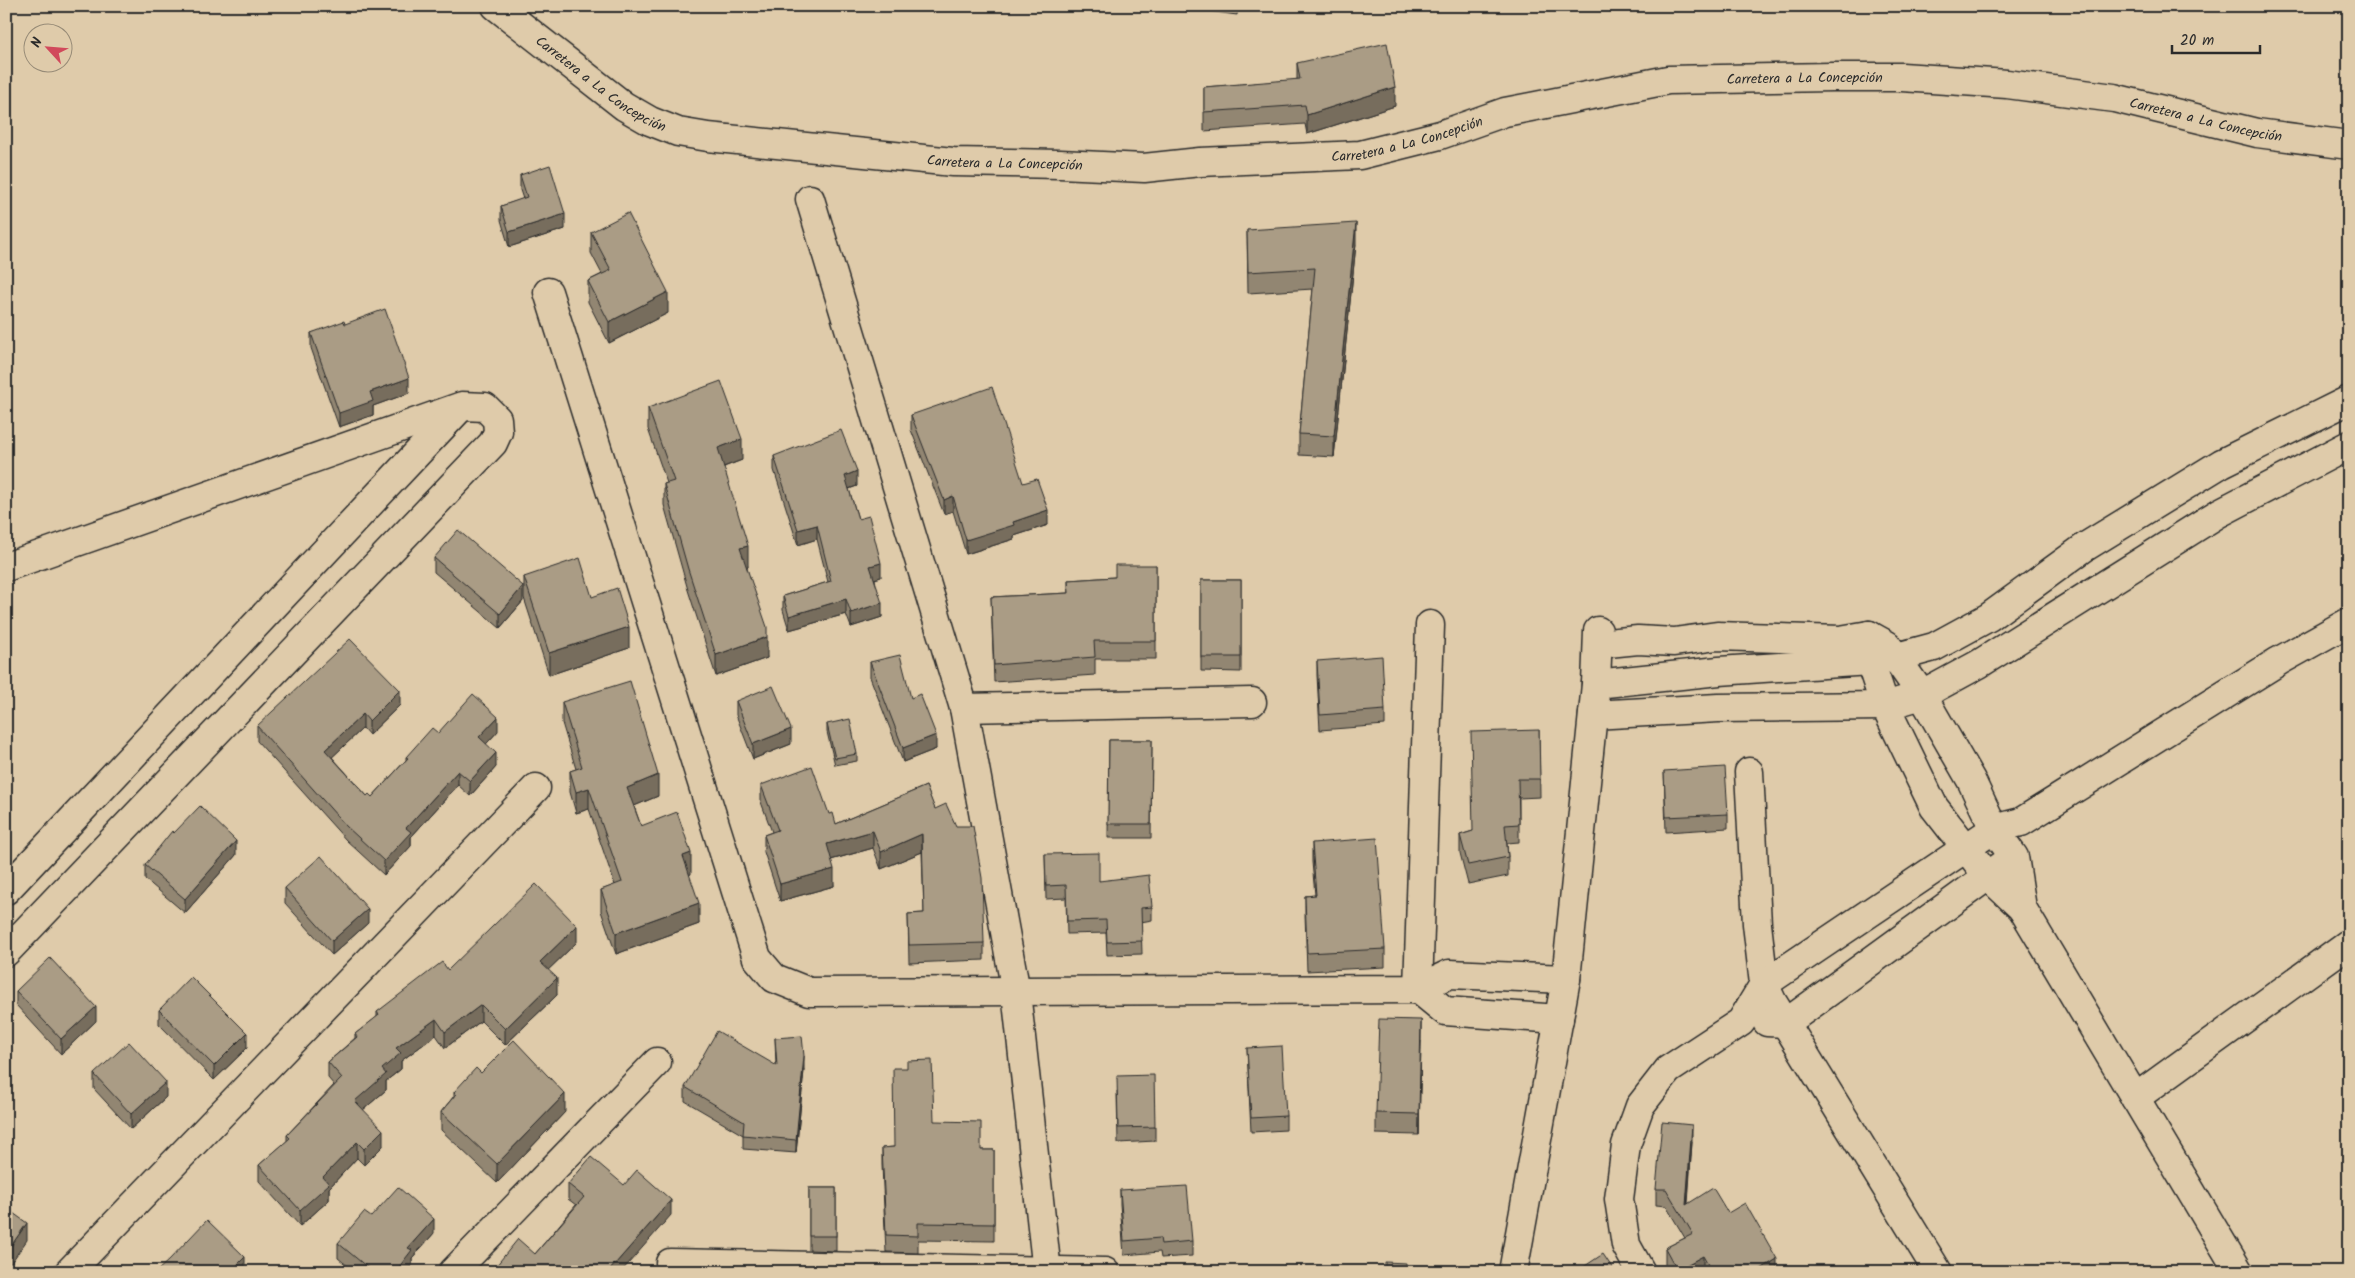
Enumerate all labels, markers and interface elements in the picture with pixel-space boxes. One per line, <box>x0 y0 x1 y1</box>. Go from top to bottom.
north arrow <box>22 22 72 72</box>
scale bar <box>2172 22 2260 54</box>
text: 20 m <box>2180 29 2214 53</box>
street label: Carretera a La Concepción <box>530 31 669 138</box>
text: N <box>25 34 49 52</box>
street label: Carretera a La Concepción <box>1726 67 1883 91</box>
street label: Carretera a La Concepción <box>2127 92 2283 148</box>
street label: Carretera a La Concepción <box>1331 111 1486 168</box>
street label: Carretera a La Concepción <box>926 149 1083 177</box>

